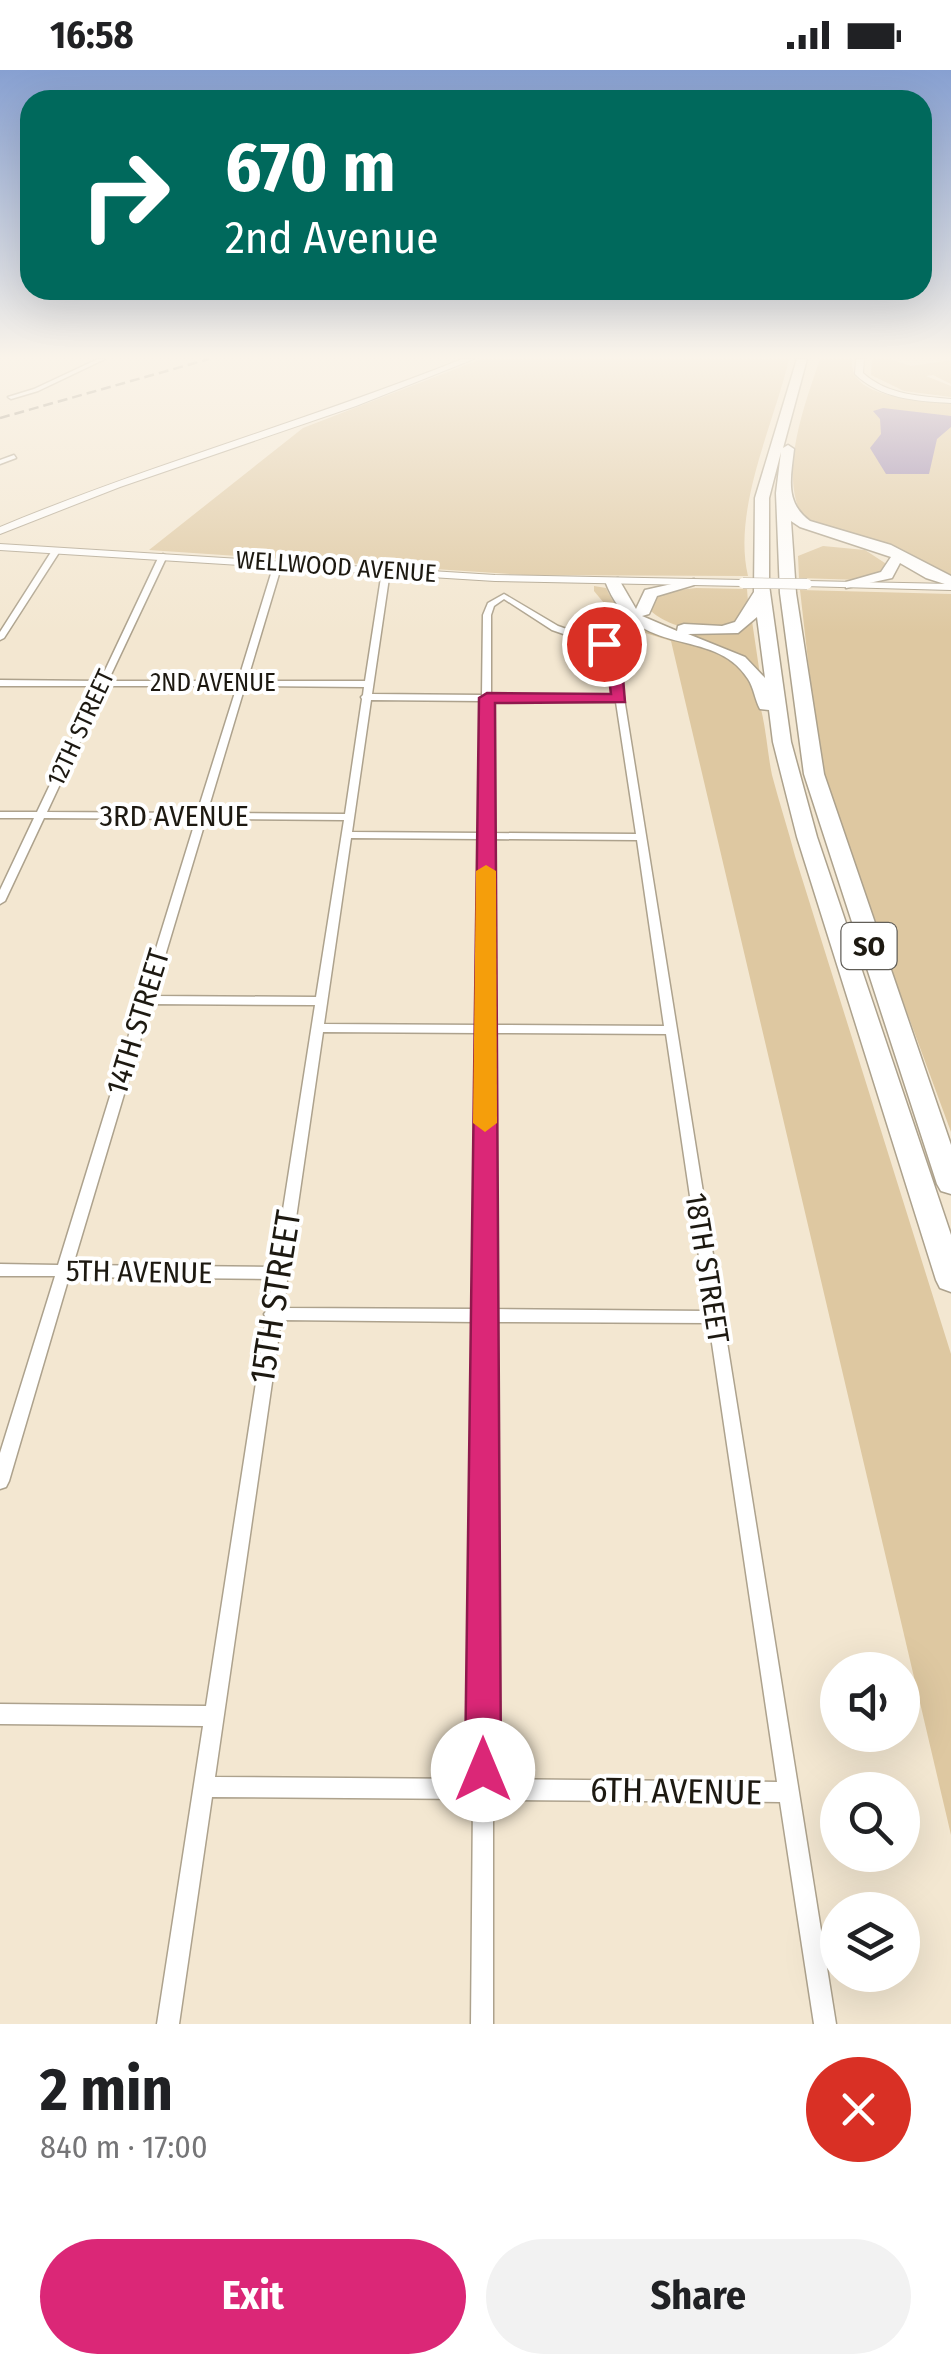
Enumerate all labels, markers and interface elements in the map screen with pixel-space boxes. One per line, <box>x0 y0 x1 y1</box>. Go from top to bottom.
text: 16:58 <box>50 12 134 58</box>
text: 670 m <box>225 126 396 210</box>
icon: right <box>60 130 190 260</box>
text: 2nd Avenue <box>225 211 438 265</box>
street label: WELLWOOD AVENUE <box>235 545 437 589</box>
pin <box>562 602 647 687</box>
icon: arrive <box>577 617 632 672</box>
street label: 12TH STREET <box>41 665 121 791</box>
street label: 2ND AVENUE <box>150 668 276 698</box>
street label: 3RD AVENUE <box>100 798 248 834</box>
road number: SO <box>842 923 896 969</box>
street label: 14TH STREET <box>99 945 177 1099</box>
street label: 18TH STREET <box>677 1190 737 1346</box>
street label: 15TH STREET <box>241 1207 310 1387</box>
street label: 5TH AVENUE <box>66 1253 212 1291</box>
map controls <box>820 1652 920 1992</box>
button: sound <box>820 1652 920 1752</box>
position arrow <box>431 1718 535 1822</box>
street label: 6TH AVENUE <box>590 1769 762 1813</box>
button: search <box>820 1772 920 1872</box>
button: layers <box>820 1892 920 1992</box>
text: 2 min <box>40 2054 173 2126</box>
button: close <box>806 2057 911 2162</box>
text: 840 m · 17:00 <box>40 2128 208 2166</box>
button: Exit <box>40 2239 466 2354</box>
button: Share <box>486 2239 911 2354</box>

